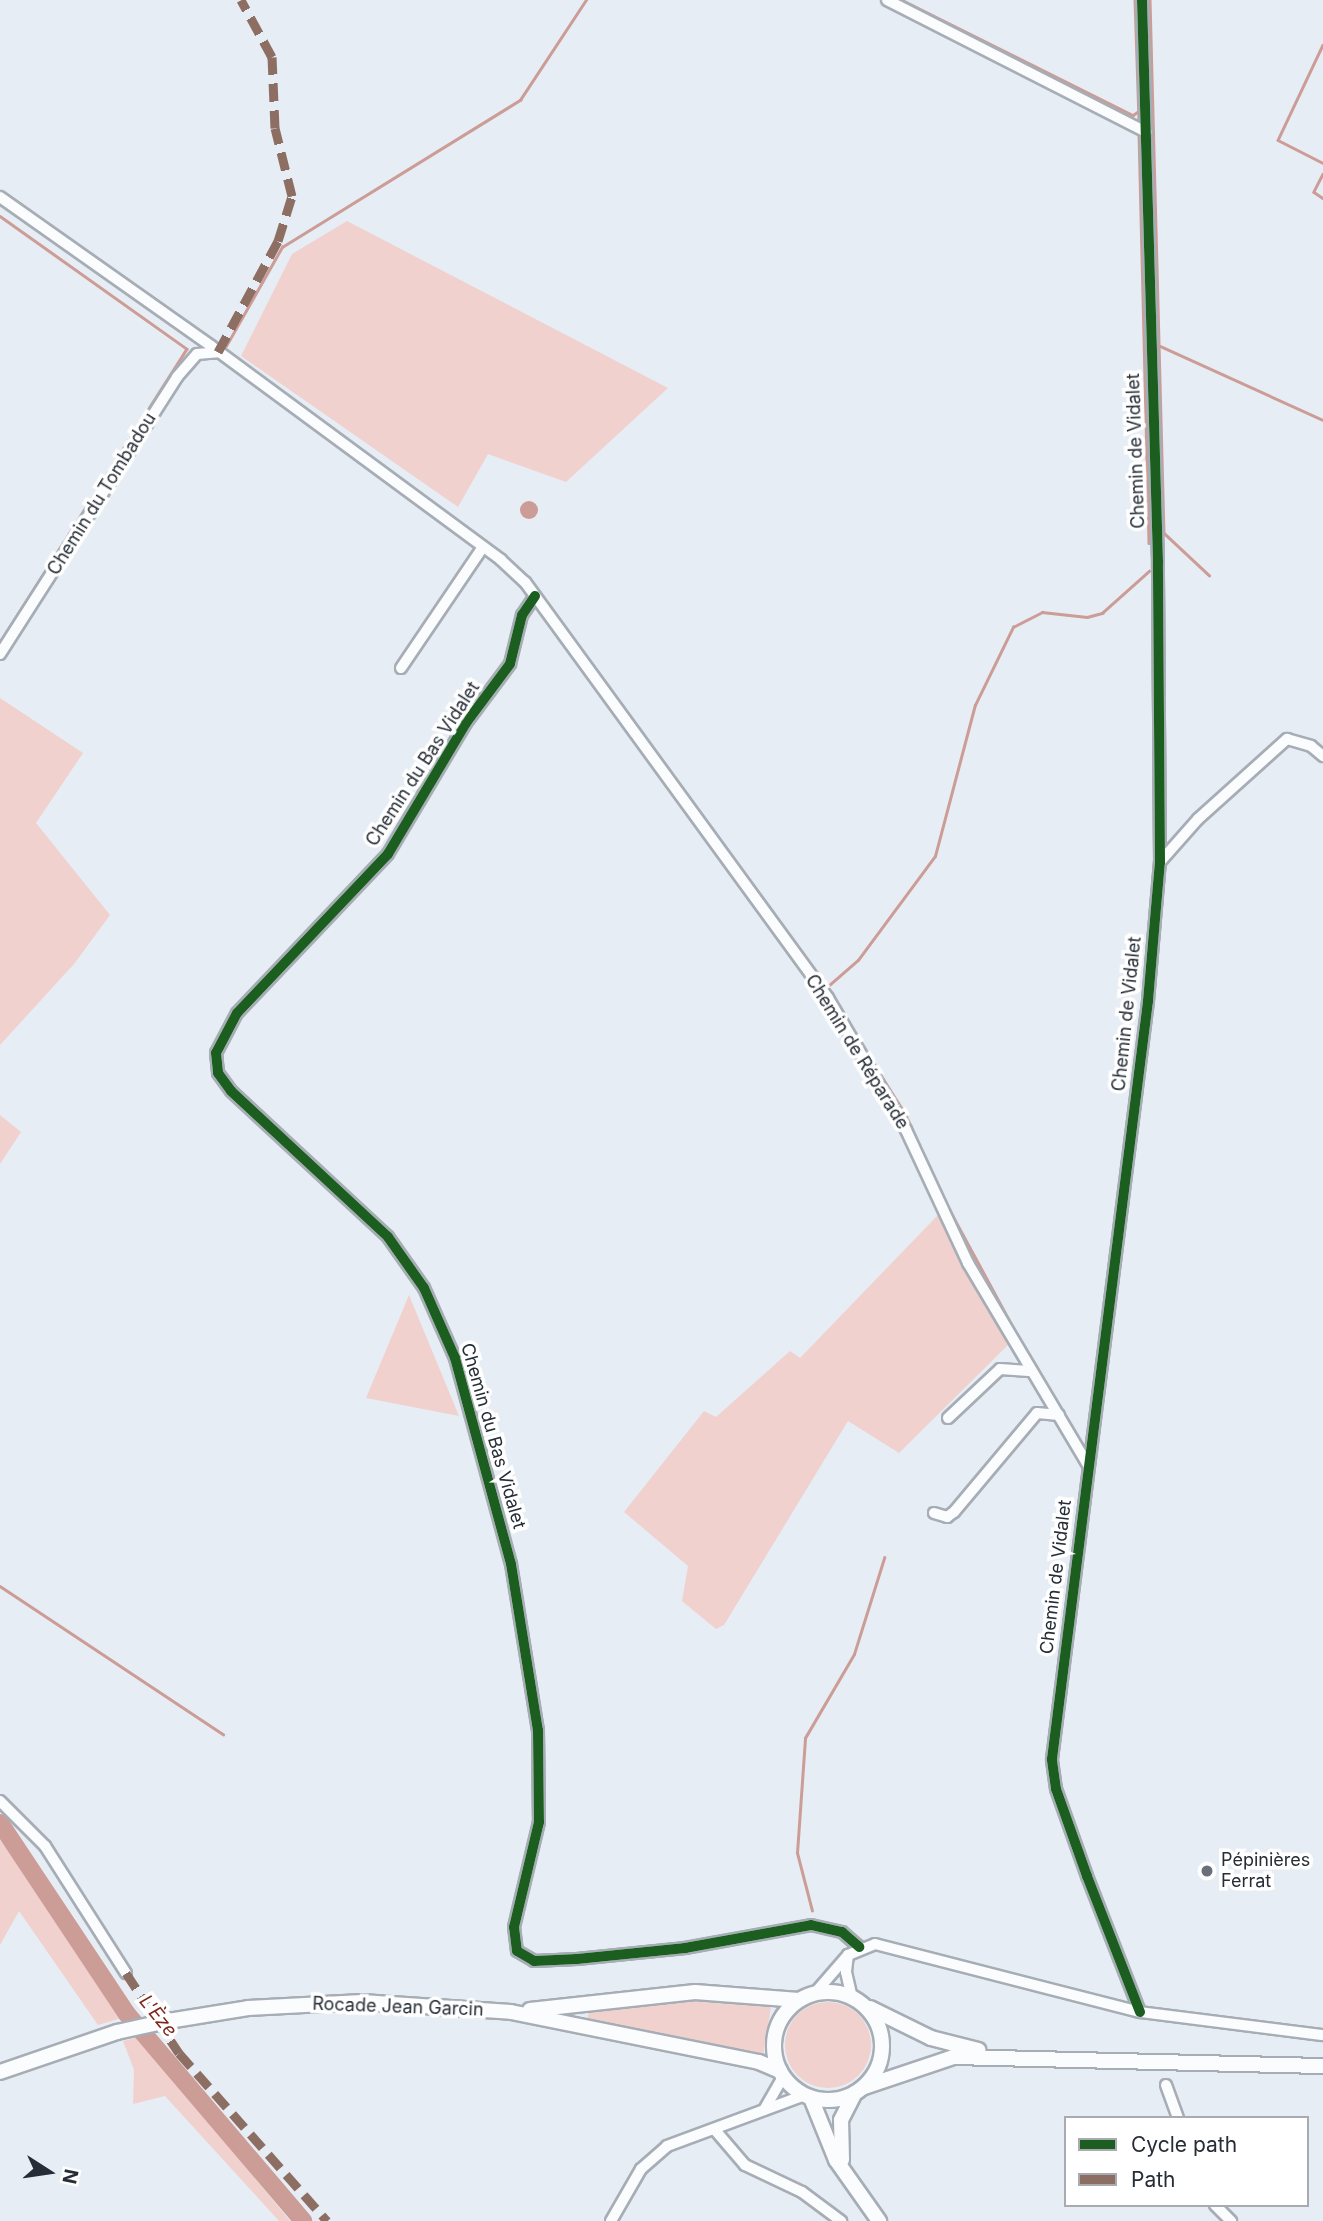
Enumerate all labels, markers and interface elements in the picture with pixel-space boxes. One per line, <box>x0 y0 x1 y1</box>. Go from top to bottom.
street label: Chemin de Vidalet <box>1122 373 1150 529</box>
street label: Chemin du Tombadou <box>43 409 161 579</box>
street label: Chemin du Bas Vidalet <box>362 678 484 850</box>
street label: Chemin de Vidalet <box>1108 936 1146 1092</box>
street label: Chemin de Réparade <box>801 971 913 1133</box>
street label: Chemin du Bas Vidalet <box>456 1341 530 1531</box>
street label: Chemin de Vidalet <box>1036 1499 1076 1655</box>
place label: Pépinières Ferrat <box>1221 1850 1310 1892</box>
marker: Pépinières Ferrat <box>1199 1863 1215 1879</box>
water label: L'Èze <box>134 1990 182 2042</box>
street label: Rocade Jean Garcin <box>312 1993 484 2021</box>
legend <box>1064 2116 1309 2207</box>
text: Cycle path <box>1131 2132 1237 2157</box>
north arrow <box>14 2137 84 2207</box>
text: N <box>57 2167 83 2186</box>
text: Path <box>1131 2167 1176 2192</box>

